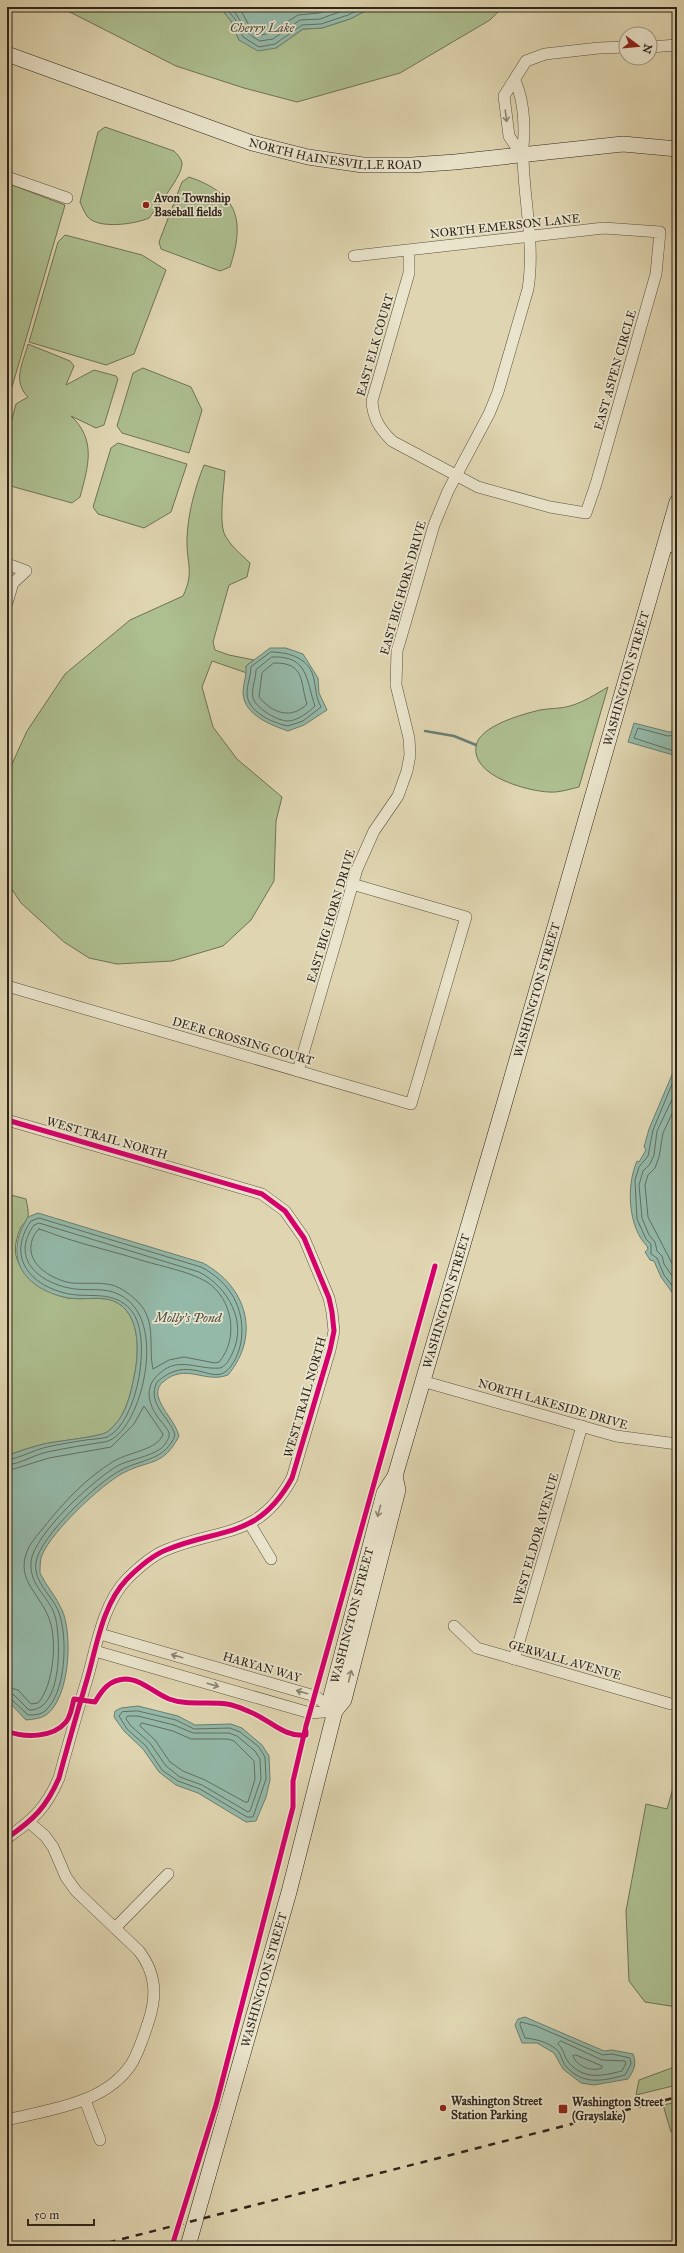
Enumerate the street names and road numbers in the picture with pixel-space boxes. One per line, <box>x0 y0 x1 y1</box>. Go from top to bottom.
street label: NORTH HAINESVILLE ROAD <box>247 135 422 172</box>
street label: NORTH EMERSON LANE <box>429 211 581 241</box>
street label: EAST ELK COURT <box>354 292 396 398</box>
street label: EAST ASPEN CIRCLE <box>591 308 639 432</box>
street label: EAST BIG HORN DRIVE <box>377 519 429 657</box>
street label: WASHINGTON STREET <box>600 610 652 747</box>
street label: EAST BIG HORN DRIVE <box>304 847 358 984</box>
street label: WASHINGTON STREET <box>511 921 563 1059</box>
street label: DEER CROSSING COURT <box>171 1014 315 1068</box>
street label: WEST TRAIL NORTH <box>45 1114 169 1162</box>
street label: WASHINGTON STREET <box>420 1232 473 1370</box>
street label: WEST TRAIL NORTH <box>281 1335 329 1459</box>
street label: NORTH LAKESIDE DRIVE <box>476 1376 630 1432</box>
street label: WEST ELDOR AVENUE <box>510 1471 562 1607</box>
street label: WASHINGTON STREET <box>328 1546 376 1684</box>
street label: GERWALL AVENUE <box>507 1637 624 1683</box>
street label: HARYAN WAY <box>221 1649 303 1685</box>
street label: WASHINGTON STREET <box>238 1911 290 2049</box>

